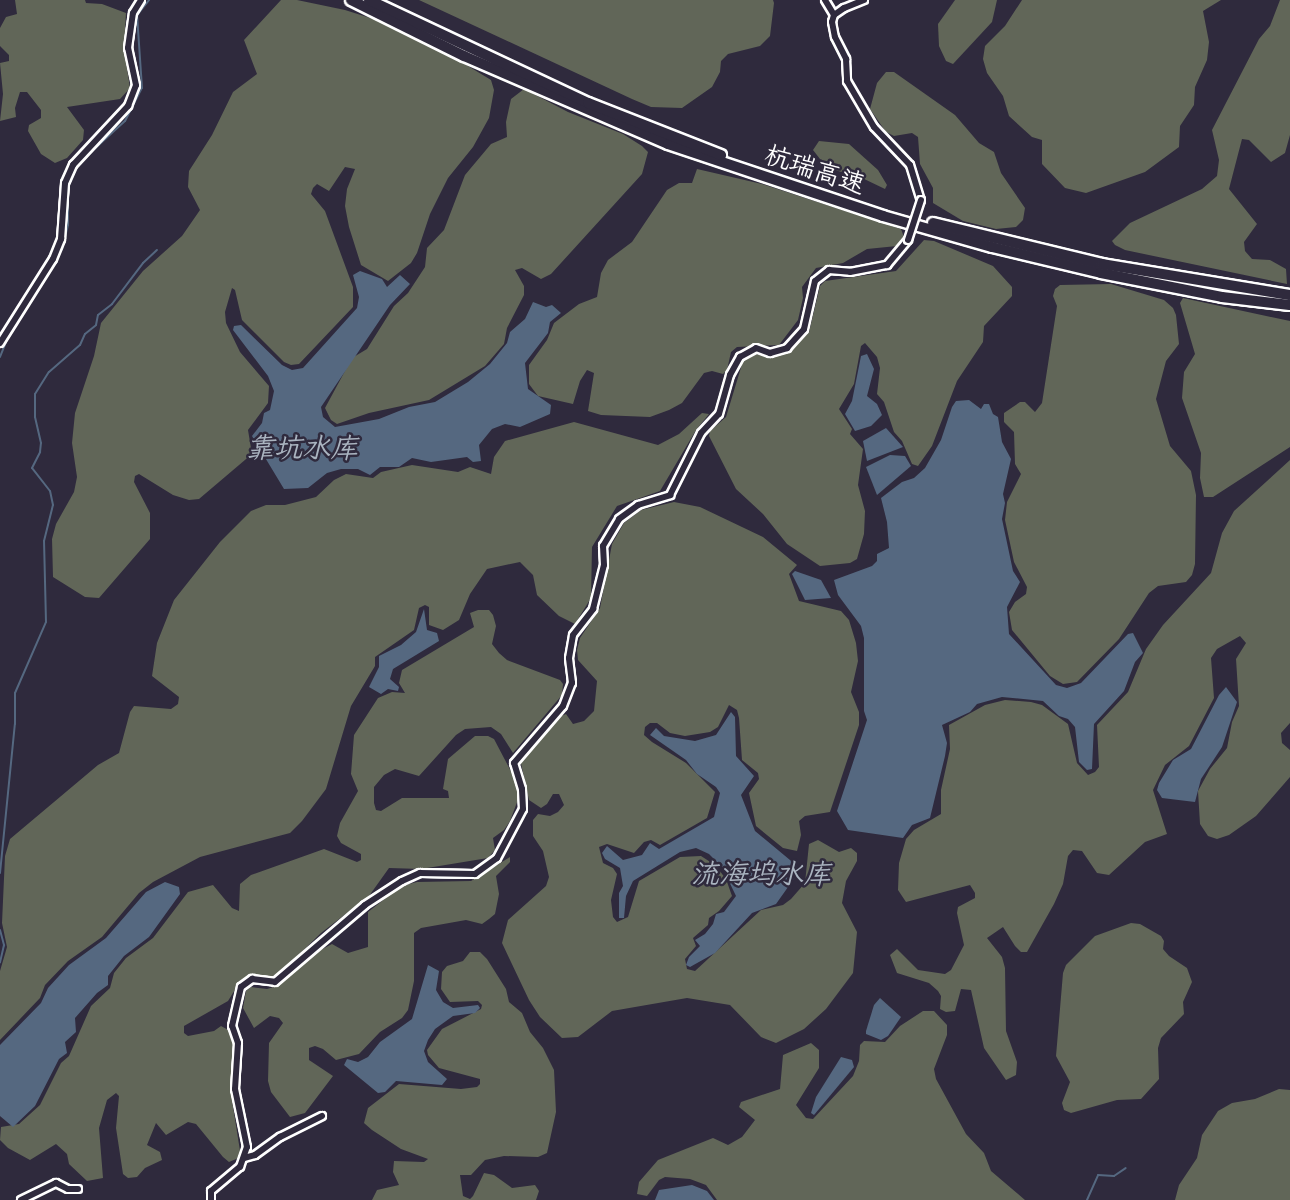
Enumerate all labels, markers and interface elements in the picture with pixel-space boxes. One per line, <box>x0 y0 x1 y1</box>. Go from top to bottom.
street label: 杭瑞高速 <box>761 139 869 201</box>
water label: 靠坑水库 <box>246 430 358 464</box>
water label: 流海坞水库 <box>691 856 831 890</box>

